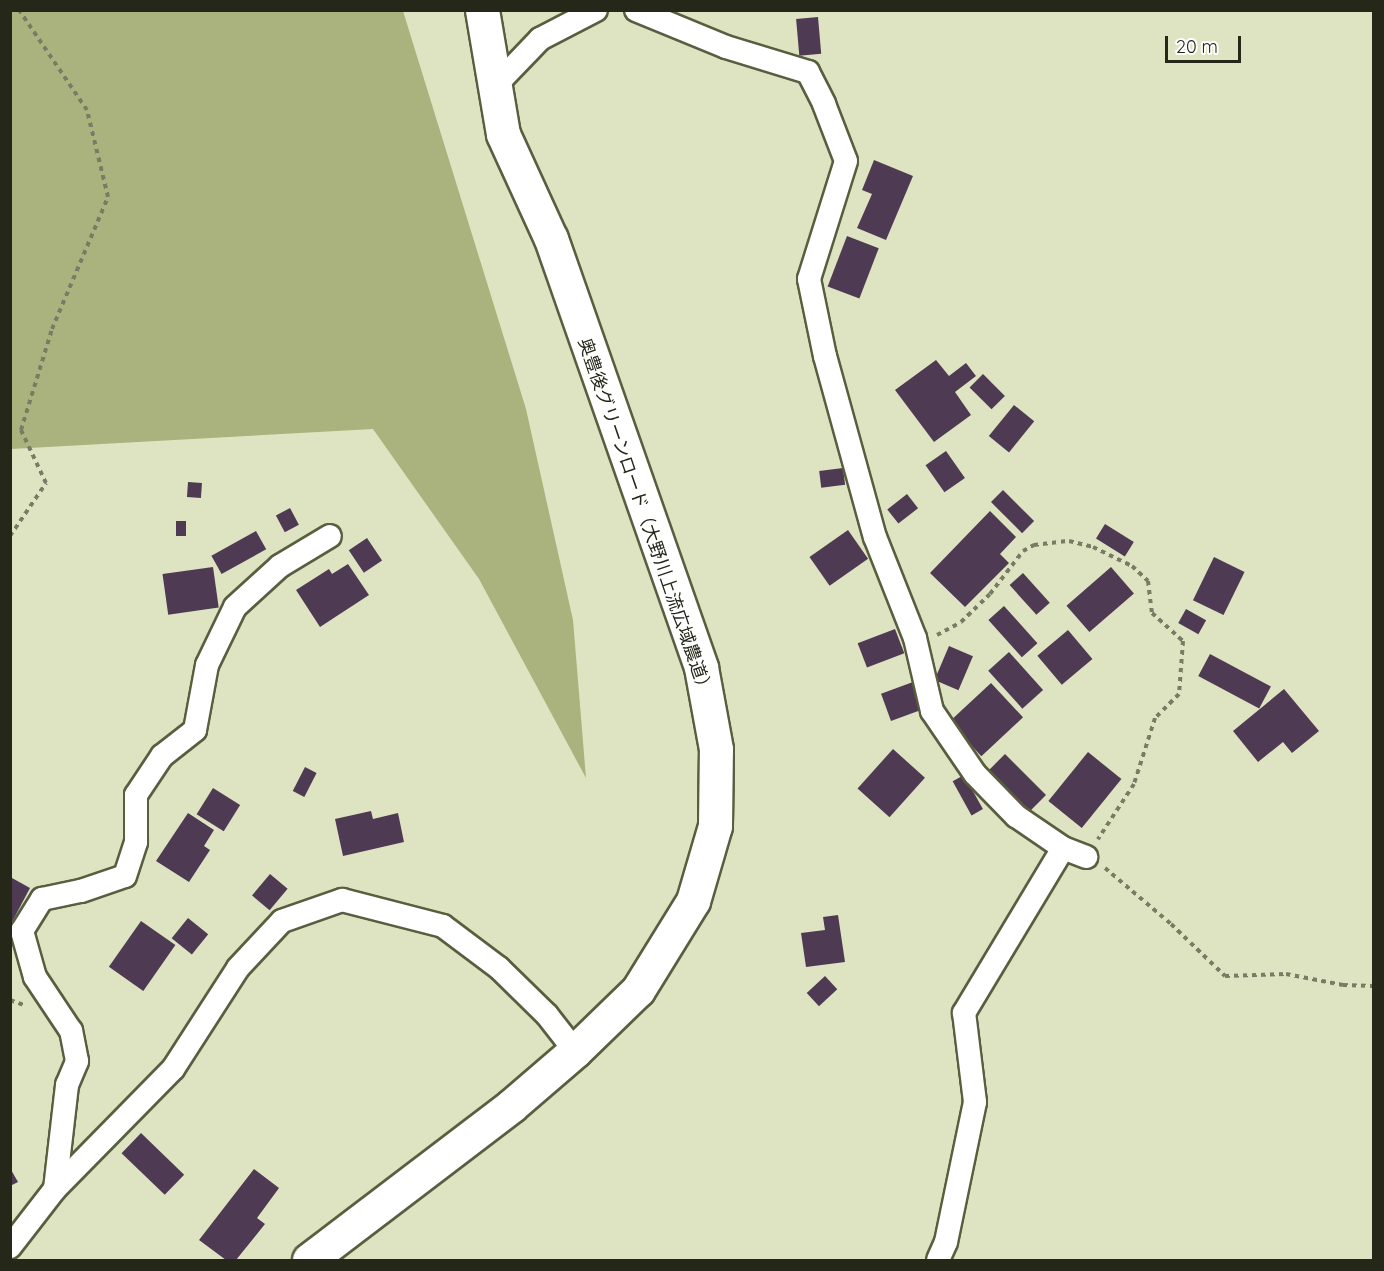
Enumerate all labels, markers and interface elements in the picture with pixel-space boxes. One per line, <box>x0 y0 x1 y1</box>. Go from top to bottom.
scale bar <box>1168 24 1244 62</box>
text: 20 m <box>1176 35 1218 58</box>
street label: 奥豊後グリーンロード（大野川上流広域農道） <box>573 335 717 699</box>

